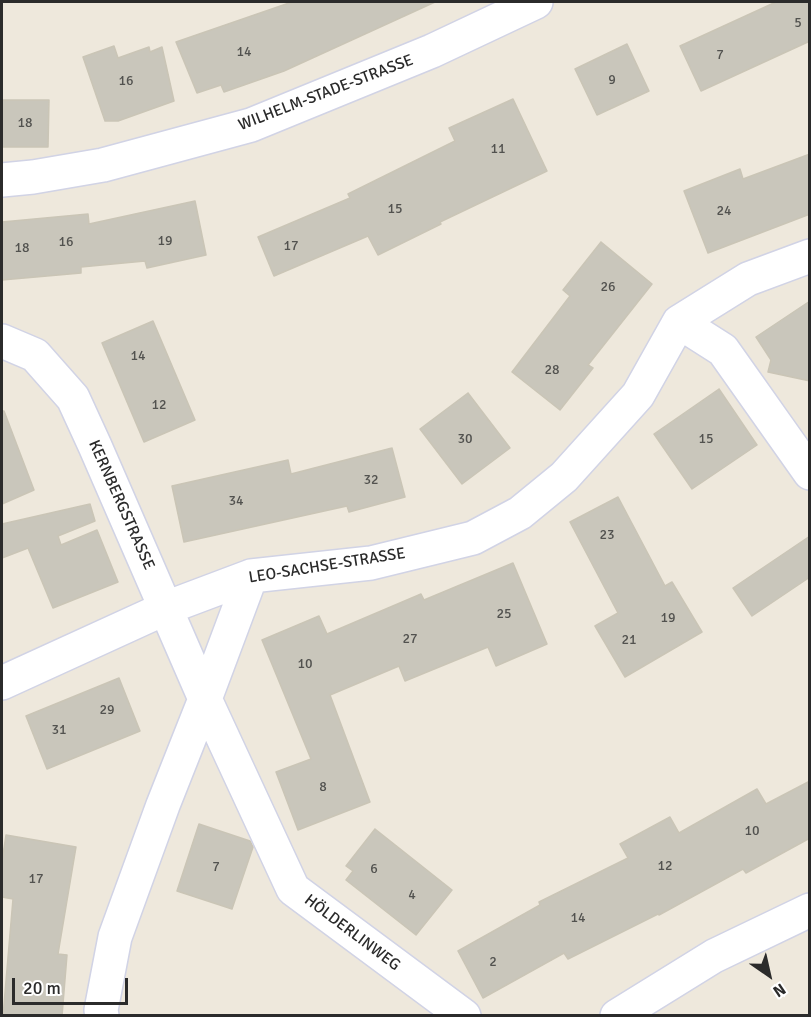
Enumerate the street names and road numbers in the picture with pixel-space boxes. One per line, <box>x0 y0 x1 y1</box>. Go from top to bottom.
street label: WILHELM-STADE-STRASSE <box>236 51 416 135</box>
street label: KERNBERGSTRASSE <box>84 437 158 573</box>
street label: LEO-SACHSE-STRASSE <box>247 544 407 588</box>
street label: HÖLDERLINWEG <box>300 891 404 975</box>

